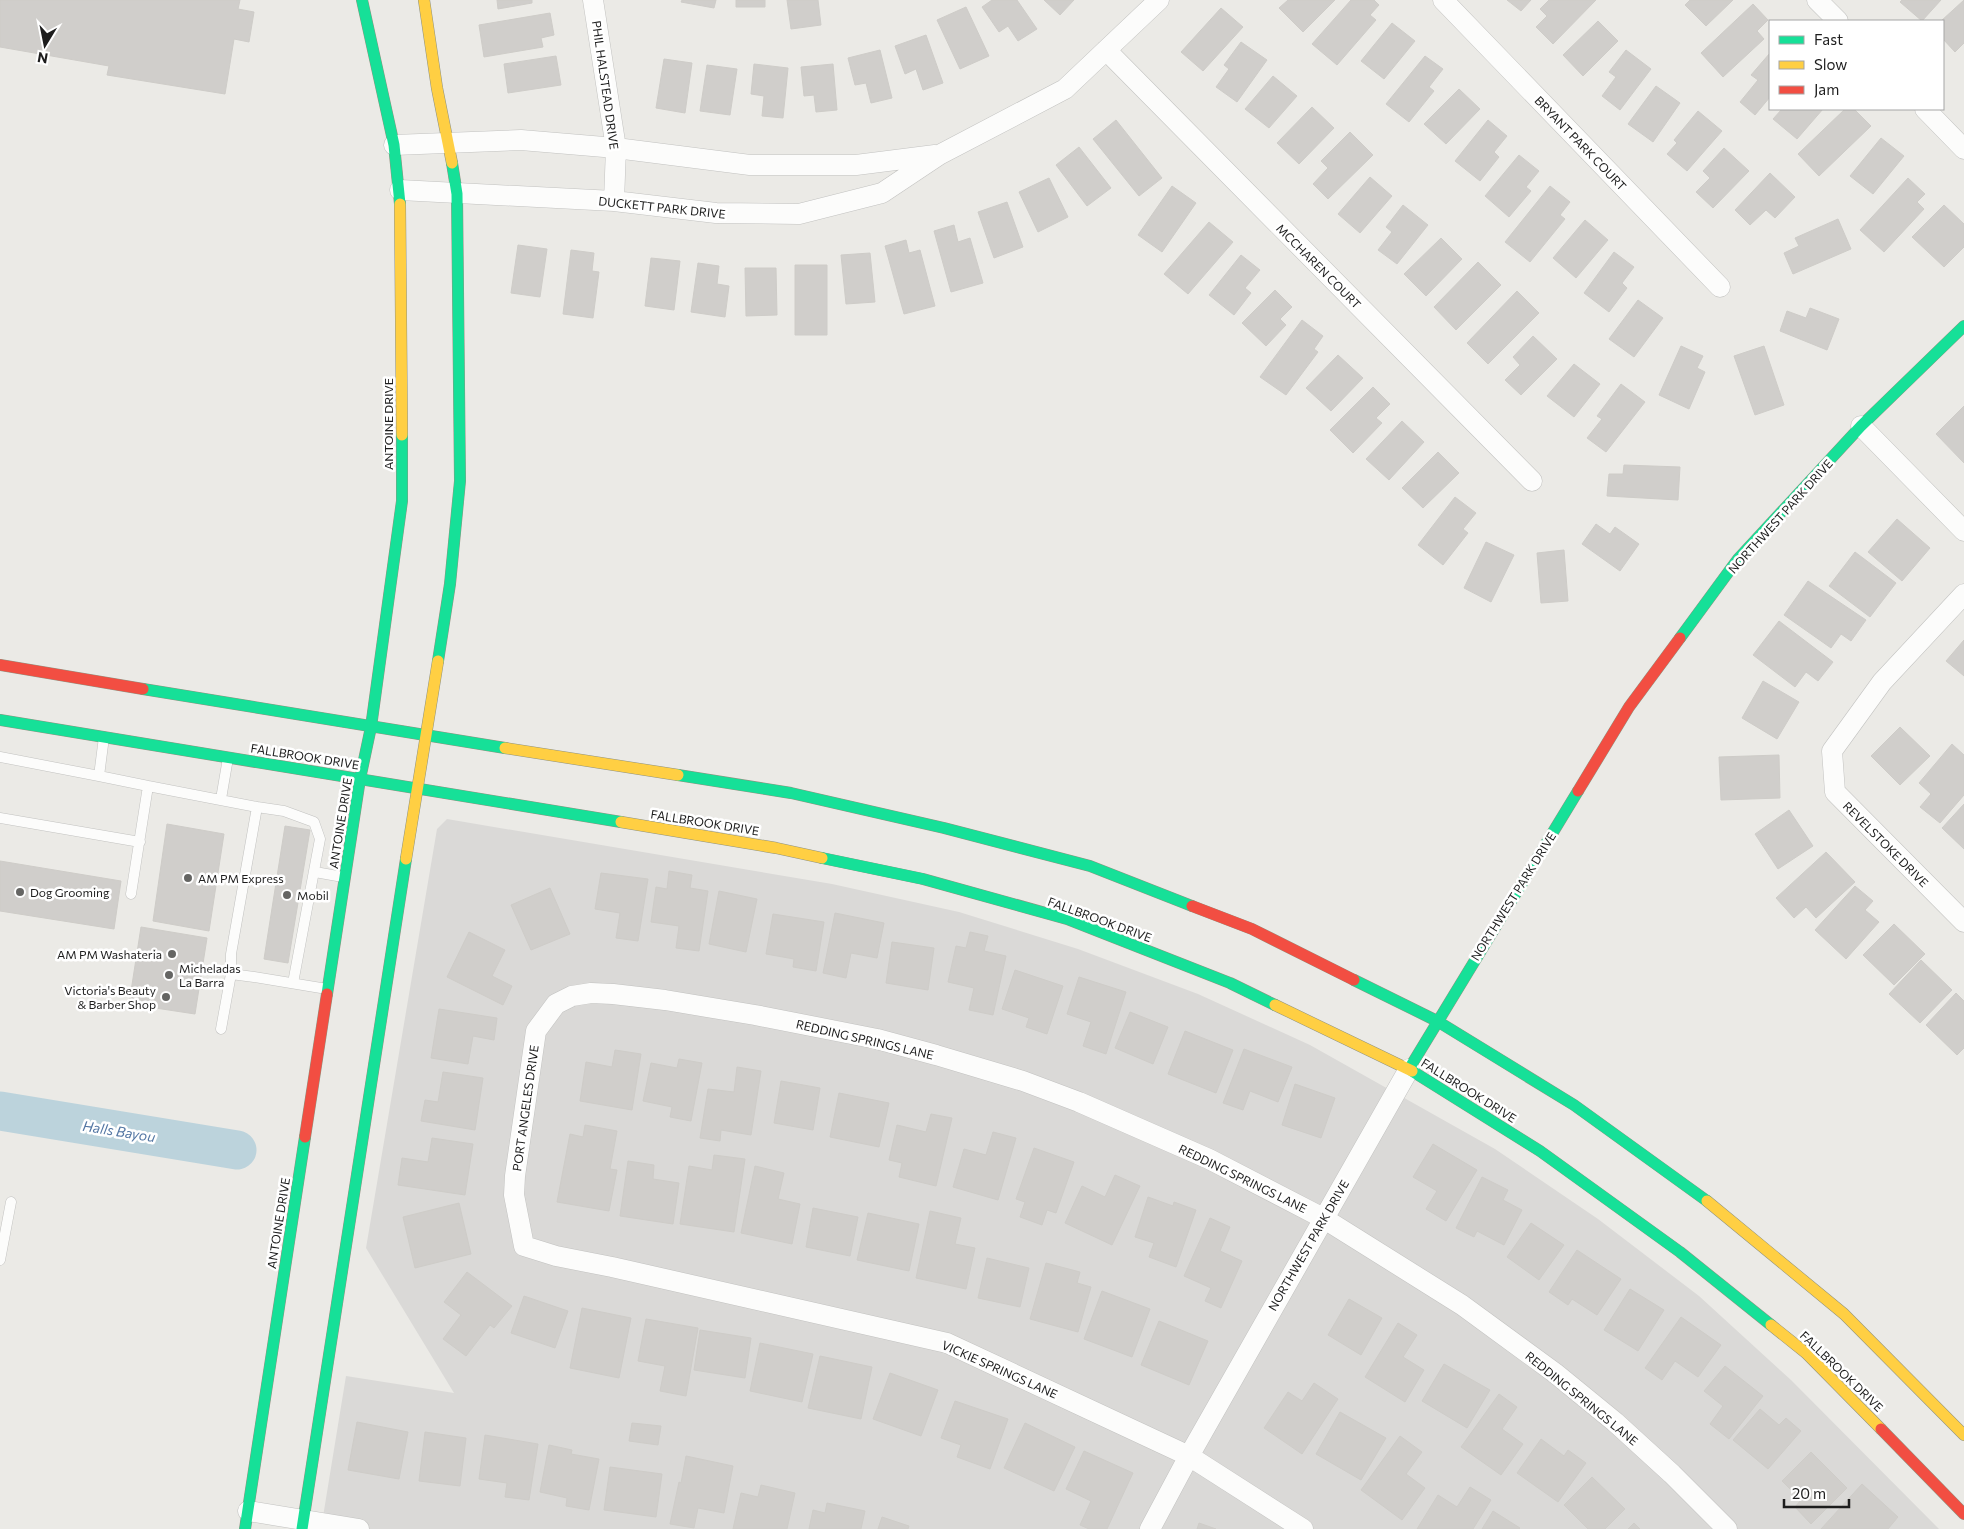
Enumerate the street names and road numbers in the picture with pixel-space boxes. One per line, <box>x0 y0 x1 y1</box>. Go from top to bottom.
street label: PHIL HALSTEAD DRIVE <box>590 20 622 150</box>
street label: BRYANT PARK COURT <box>1532 93 1630 193</box>
street label: DUCKETT PARK DRIVE <box>598 193 726 221</box>
street label: MCCHAREN COURT <box>1274 221 1364 311</box>
street label: ANTOINE DRIVE <box>381 378 395 470</box>
street label: NORTHWEST PARK DRIVE <box>1725 456 1835 576</box>
street label: FALLBROOK DRIVE <box>250 741 360 771</box>
street label: ANTOINE DRIVE <box>326 777 354 869</box>
street label: REVELSTOKE DRIVE <box>1841 799 1931 889</box>
street label: FALLBROOK DRIVE <box>650 807 760 837</box>
street label: NORTHWEST PARK DRIVE <box>1468 829 1558 963</box>
street label: FALLBROOK DRIVE <box>1046 894 1154 944</box>
street label: REDDING SPRINGS LANE <box>795 1016 935 1062</box>
street label: PORT ANGELES DRIVE <box>509 1044 541 1172</box>
street label: FALLBROOK DRIVE <box>1419 1055 1519 1125</box>
street label: REDDING SPRINGS LANE <box>1177 1141 1309 1215</box>
street label: ANTOINE DRIVE <box>264 1177 292 1269</box>
street label: NORTHWEST PARK DRIVE <box>1265 1177 1351 1313</box>
street label: FALLBROOK DRIVE <box>1798 1328 1886 1414</box>
street label: VICKIE SPRINGS LANE <box>940 1337 1060 1401</box>
street label: REDDING SPRINGS LANE <box>1523 1348 1641 1448</box>

